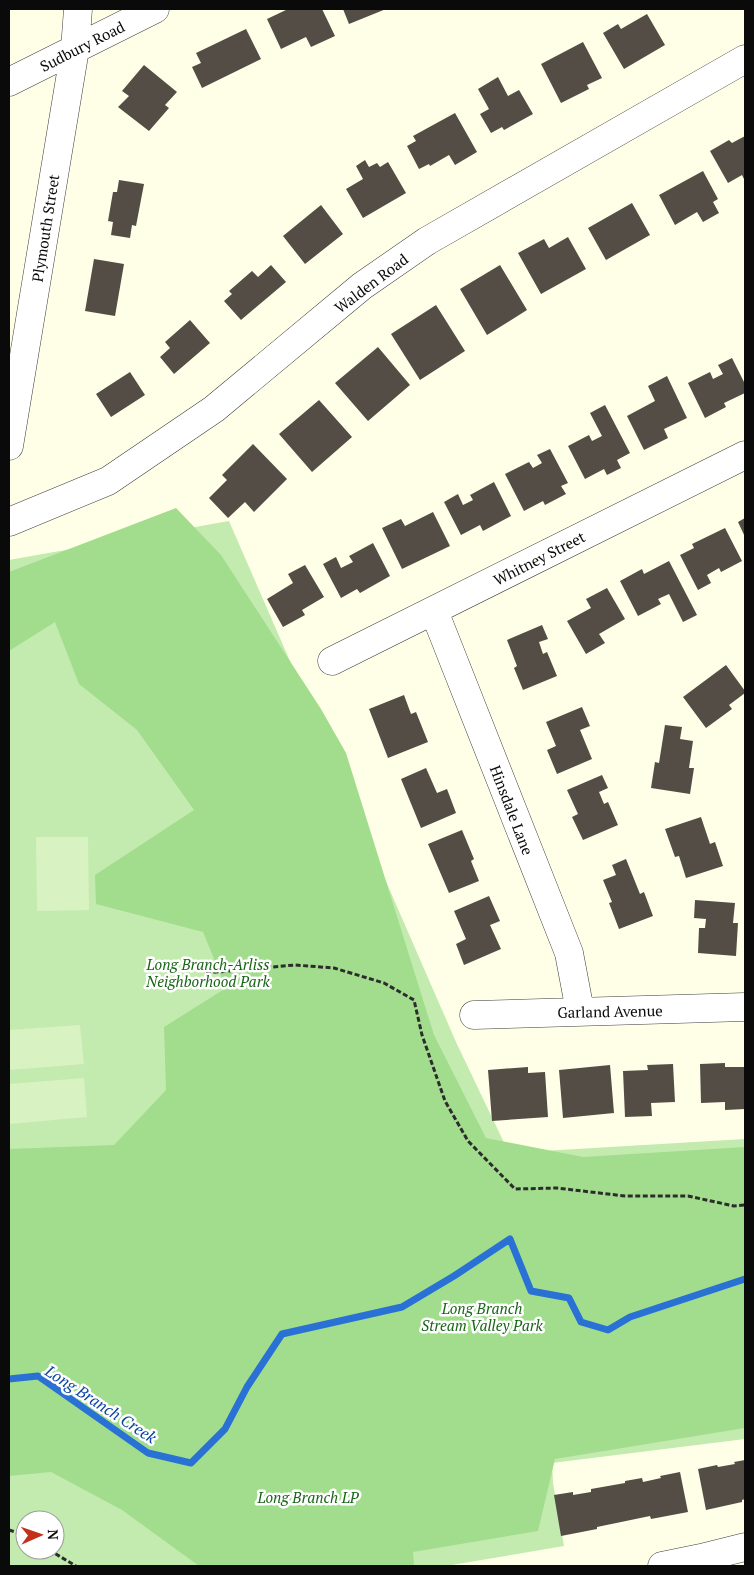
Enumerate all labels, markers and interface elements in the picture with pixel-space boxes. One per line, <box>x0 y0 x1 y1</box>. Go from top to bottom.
street label: Sudbury Road <box>36 16 128 76</box>
street label: Plymouth Street <box>27 172 63 283</box>
street label: Walden Road <box>330 249 412 317</box>
street label: Whitney Street <box>490 526 589 590</box>
street label: Hinsdale Lane <box>486 762 538 858</box>
park label: Long Branch-Arliss Neighborhood Park <box>145 954 270 991</box>
street label: Garland Avenue <box>557 1000 663 1022</box>
park label: Long Branch Stream Valley Park <box>421 1298 543 1335</box>
water label: Long Branch Creek <box>40 1359 161 1448</box>
park label: Long Branch LP <box>256 1487 360 1507</box>
north arrow <box>15 1510 65 1560</box>
text: N <box>44 1529 63 1541</box>

